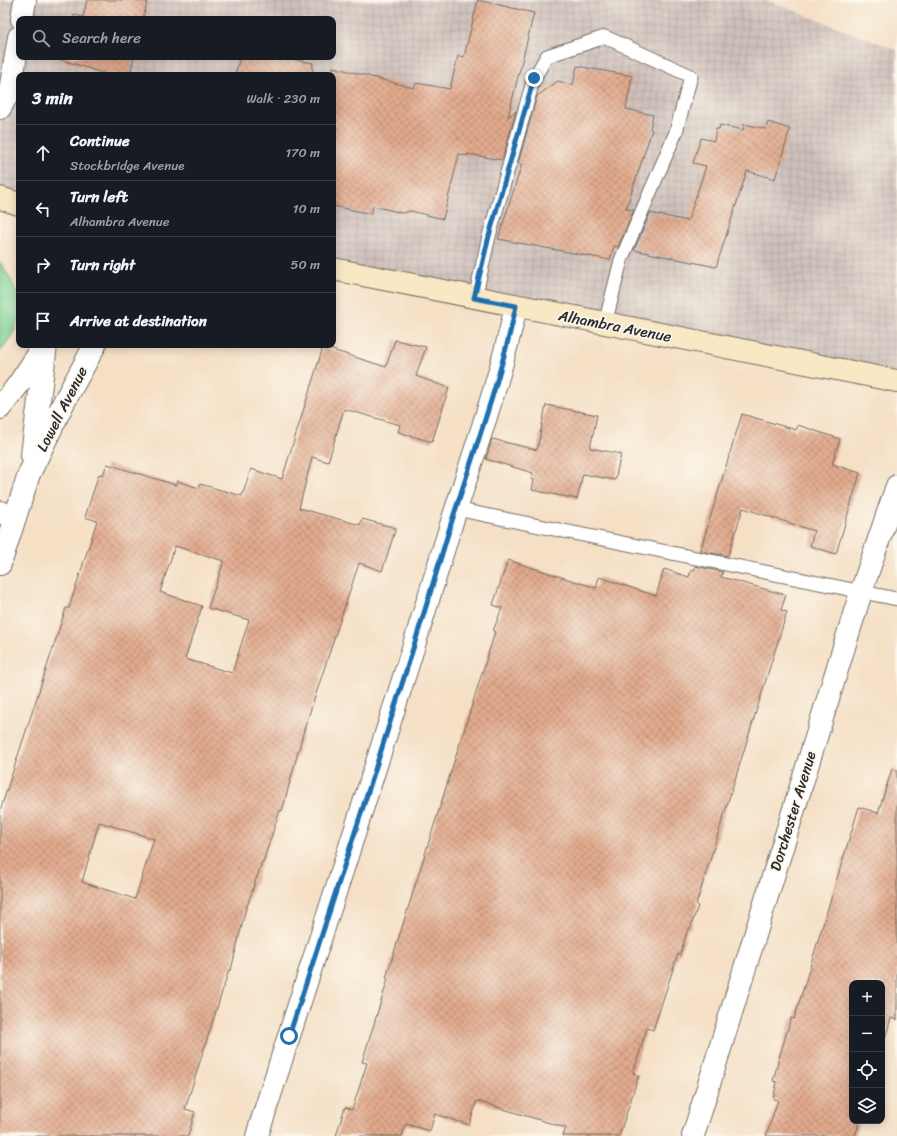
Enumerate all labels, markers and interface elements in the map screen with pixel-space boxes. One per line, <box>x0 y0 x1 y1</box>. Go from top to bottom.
search box <box>16 16 336 60</box>
text: Search here <box>62 25 141 51</box>
icon: search <box>30 27 52 49</box>
route end <box>525 69 543 87</box>
text: 3 min <box>32 83 73 113</box>
text: Walk · 230 m <box>246 87 320 110</box>
text: Continue <box>70 128 130 154</box>
text: 170 m <box>285 141 320 164</box>
icon: ahead <box>32 142 54 164</box>
text: Stockbridge Avenue <box>70 154 185 177</box>
text: Turn left <box>70 184 128 210</box>
text: 10 m <box>293 197 320 220</box>
icon: left <box>32 198 54 220</box>
text: Alhambra Avenue <box>70 210 169 233</box>
text: Turn right <box>70 252 135 278</box>
text: 50 m <box>290 253 320 276</box>
icon: right <box>32 254 54 276</box>
street label: Alhambra Avenue <box>555 302 674 350</box>
text: Arrive at destination <box>70 308 207 334</box>
icon: arrive <box>32 310 54 332</box>
street label: Lowell Avenue <box>29 361 95 456</box>
street label: Dorchester Avenue <box>762 748 824 874</box>
map controls <box>849 980 885 1124</box>
button: + <box>849 980 885 1016</box>
button: − <box>849 1016 885 1052</box>
route start <box>280 1027 298 1045</box>
button: locate <box>849 1052 885 1088</box>
button: layers <box>849 1088 885 1124</box>

